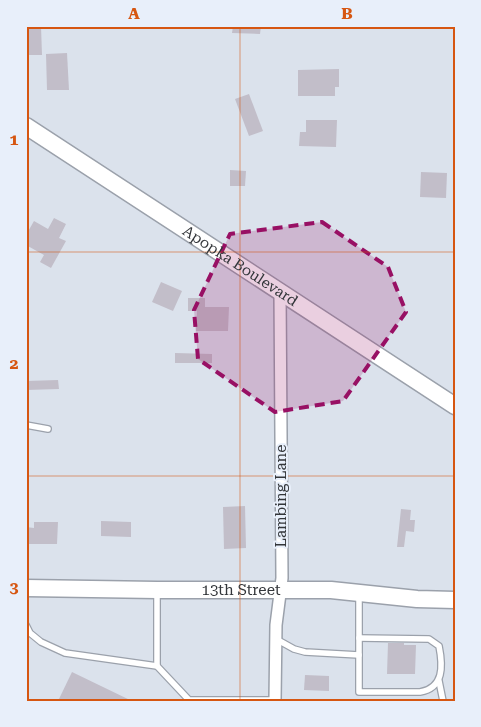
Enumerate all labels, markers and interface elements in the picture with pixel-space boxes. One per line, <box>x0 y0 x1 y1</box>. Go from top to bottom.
text: A <box>128 4 140 23</box>
text: B <box>341 4 353 23</box>
text: 1 <box>10 130 19 149</box>
street label: Apopka Boulevard <box>179 222 302 310</box>
text: 2 <box>10 354 19 373</box>
street label: Lambing Lane <box>272 445 290 547</box>
text: 3 <box>10 578 19 597</box>
street label: 13th Street <box>201 581 281 599</box>

